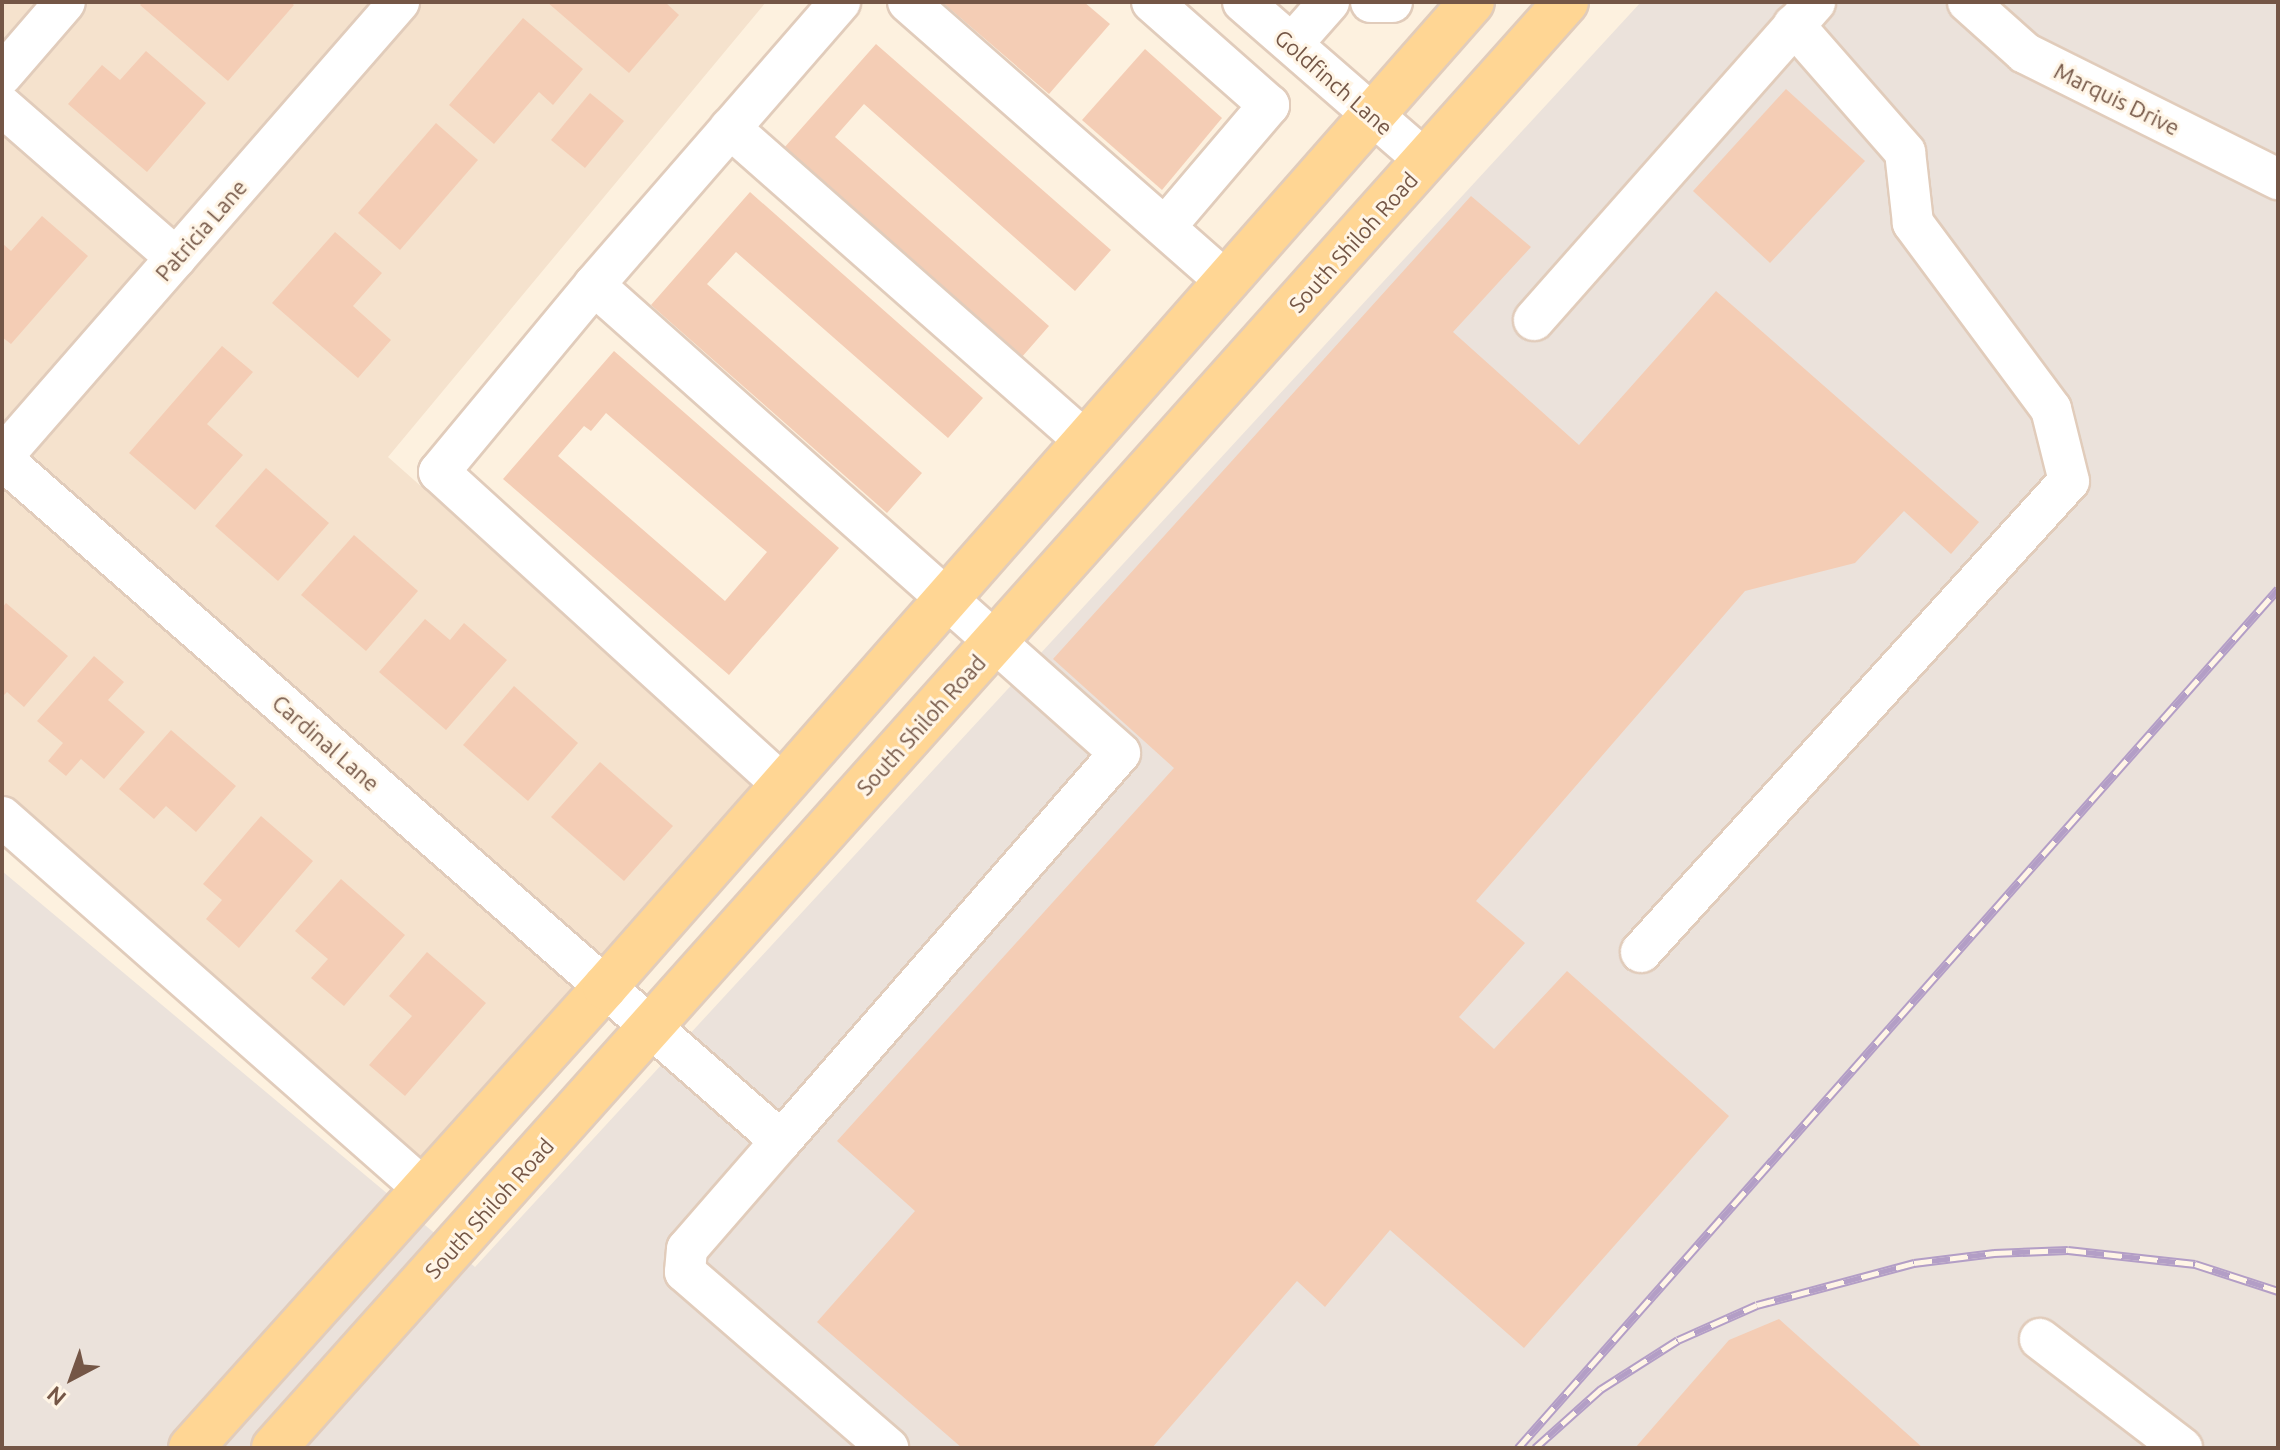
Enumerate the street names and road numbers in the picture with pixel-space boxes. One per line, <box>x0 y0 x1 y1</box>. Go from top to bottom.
street label: Goldfinch Lane <box>1270 24 1398 140</box>
street label: Marquis Drive <box>2050 57 2184 141</box>
street label: South Shiloh Road <box>1283 166 1423 318</box>
street label: Patricia Lane <box>150 174 252 286</box>
street label: South Shiloh Road <box>851 649 991 801</box>
street label: Cardinal Lane <box>267 689 385 797</box>
street label: South Shiloh Road <box>419 1132 559 1284</box>

